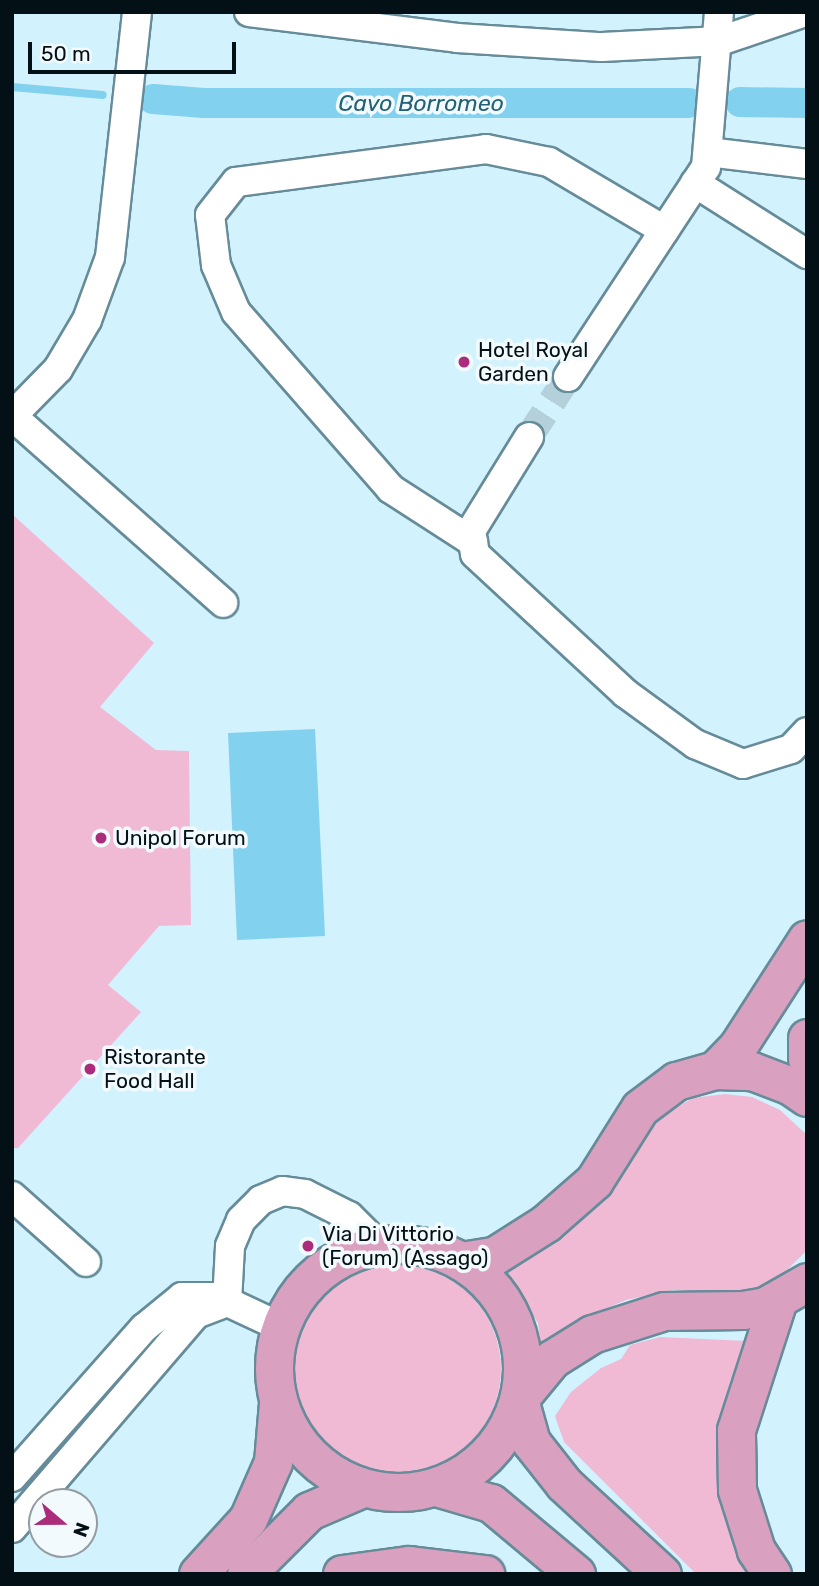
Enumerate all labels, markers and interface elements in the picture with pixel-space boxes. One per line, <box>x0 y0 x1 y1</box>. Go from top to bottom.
scale bar <box>32 28 240 72</box>
text: 50 m <box>41 41 91 66</box>
water label: Cavo Borromeo <box>338 89 504 117</box>
place label: Hotel Royal Garden <box>478 337 588 387</box>
marker: Hotel Royal Garden <box>456 354 472 370</box>
place label: Unipol Forum <box>115 825 246 851</box>
marker: Unipol Forum <box>93 830 109 846</box>
place label: Ristorante Food Hall <box>104 1044 206 1094</box>
marker: Ristorante Food Hall <box>82 1061 98 1077</box>
place label: Via Di Vittorio (Forum) (Assago) <box>322 1221 488 1271</box>
marker: Via Di Vittorio (Forum) (Assago) <box>300 1238 316 1254</box>
north arrow <box>28 1488 98 1558</box>
text: N <box>68 1519 94 1540</box>

